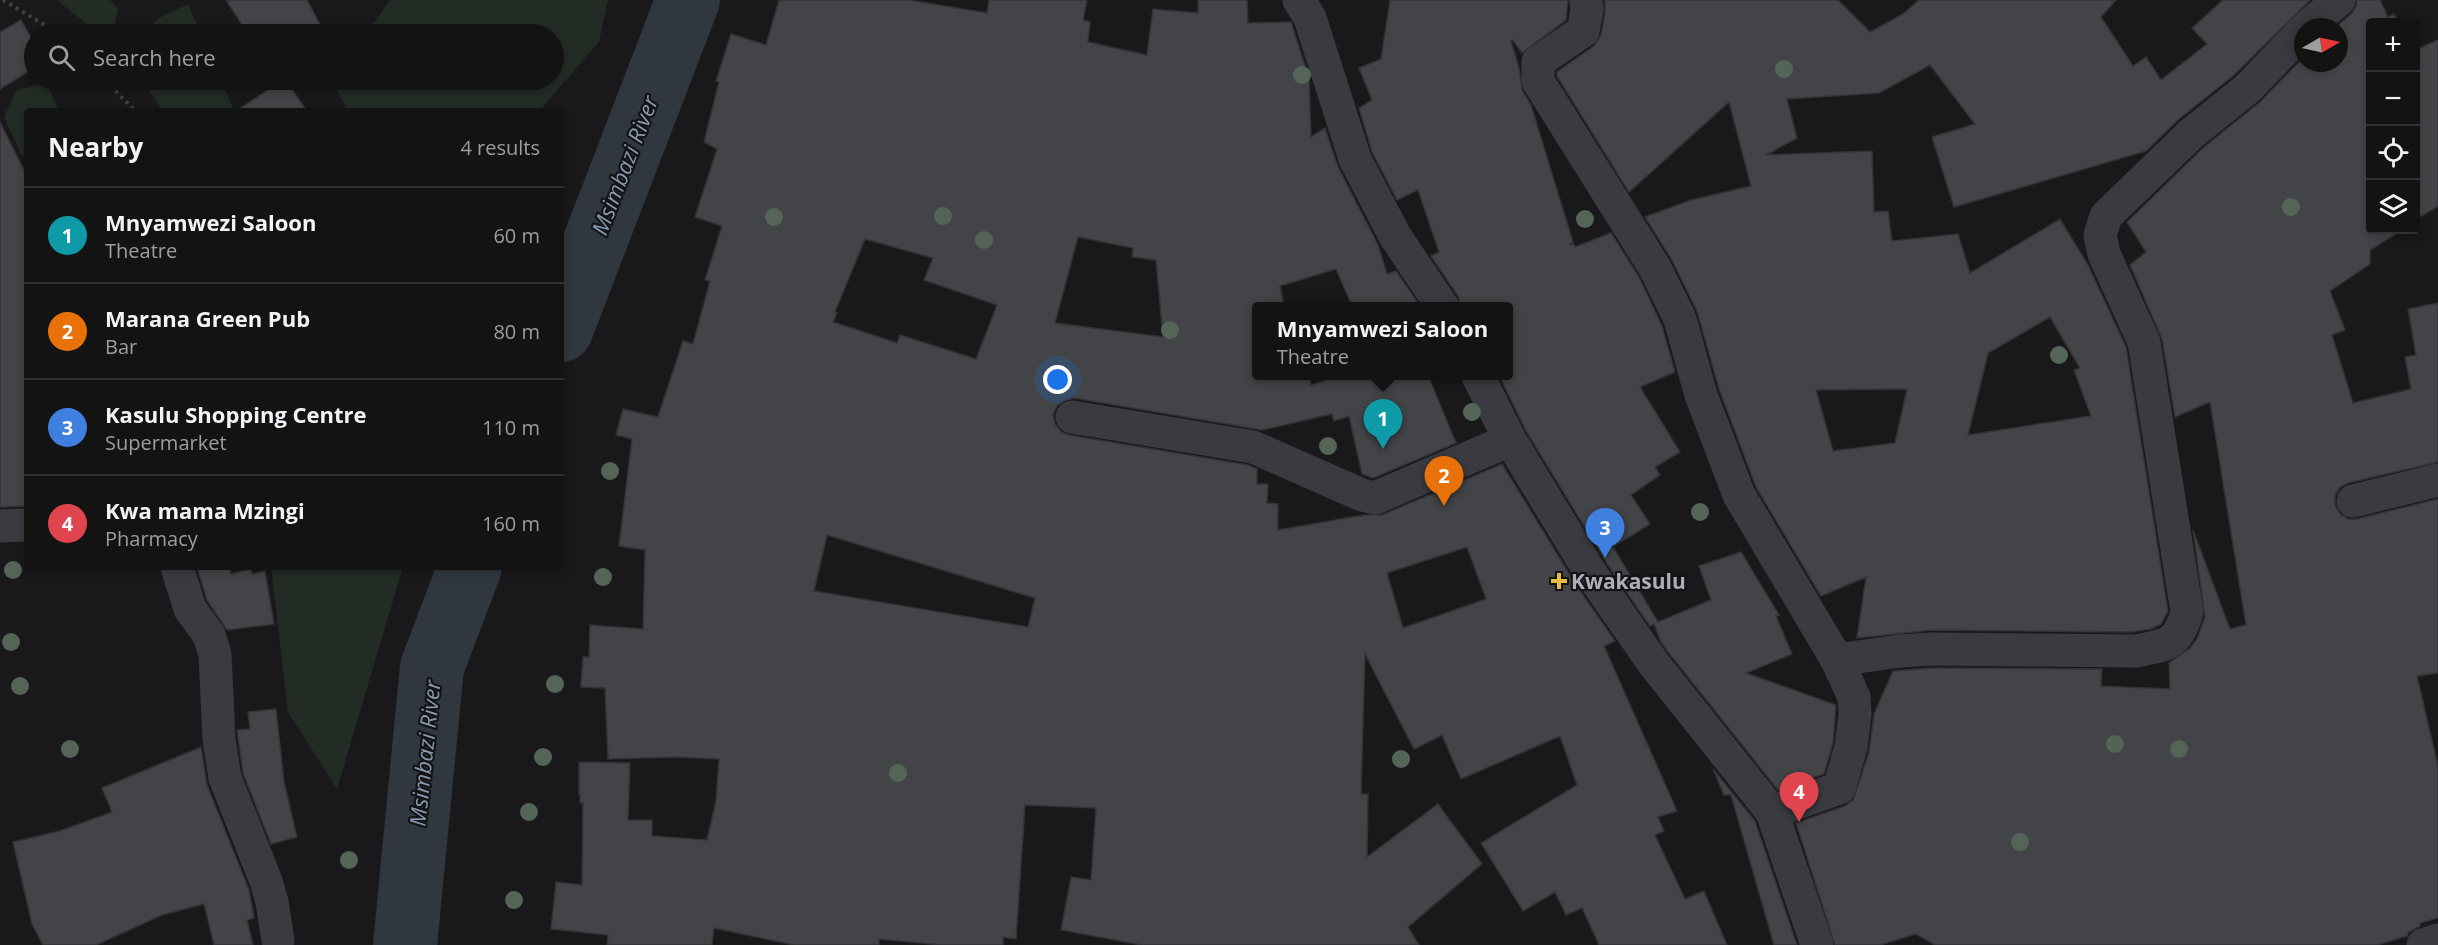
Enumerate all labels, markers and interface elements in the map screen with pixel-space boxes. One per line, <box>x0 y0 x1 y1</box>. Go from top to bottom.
north arrow <box>2294 18 2348 72</box>
map controls <box>2366 18 2420 234</box>
button: + <box>2366 18 2420 72</box>
search box <box>24 24 564 90</box>
icon: search <box>45 41 78 74</box>
text: Search here <box>93 42 216 72</box>
button: − <box>2366 72 2420 126</box>
water label: Msimbazi River <box>584 90 665 239</box>
button: locate <box>2366 126 2420 180</box>
text: Nearby <box>48 129 143 165</box>
text: 4 results <box>460 134 540 161</box>
button: layers <box>2366 180 2420 234</box>
text: Mnyamwezi Saloon <box>105 207 316 237</box>
text: 1 <box>62 222 73 249</box>
text: 60 m <box>493 222 540 249</box>
text: Theatre <box>105 237 177 264</box>
popup <box>1252 302 1513 380</box>
text: Marana Green Pub <box>105 303 310 333</box>
text: Mnyamwezi Saloon <box>1277 313 1488 343</box>
text: 2 <box>62 318 73 345</box>
text: 80 m <box>493 318 540 345</box>
text: Bar <box>105 333 137 360</box>
text: Theatre <box>1277 343 1349 370</box>
your location <box>1043 365 1072 394</box>
text: Kasulu Shopping Centre <box>105 399 367 429</box>
pin: 1 <box>1364 400 1402 449</box>
text: 3 <box>62 414 73 441</box>
text: 110 m <box>482 414 540 441</box>
text: Supermarket <box>105 429 227 456</box>
pin: 2 <box>1424 456 1464 506</box>
text: Kwa mama Mzingi <box>105 495 305 525</box>
pin: 3 <box>1586 508 1624 558</box>
text: 4 <box>62 510 73 537</box>
text: 160 m <box>482 510 540 537</box>
text: Pharmacy <box>105 525 198 552</box>
place label: Kwakasulu <box>1571 567 1686 595</box>
marker: Kwakasulu <box>1552 574 1566 588</box>
water label: Msimbazi River <box>401 677 447 828</box>
pin: 4 <box>1780 772 1818 822</box>

